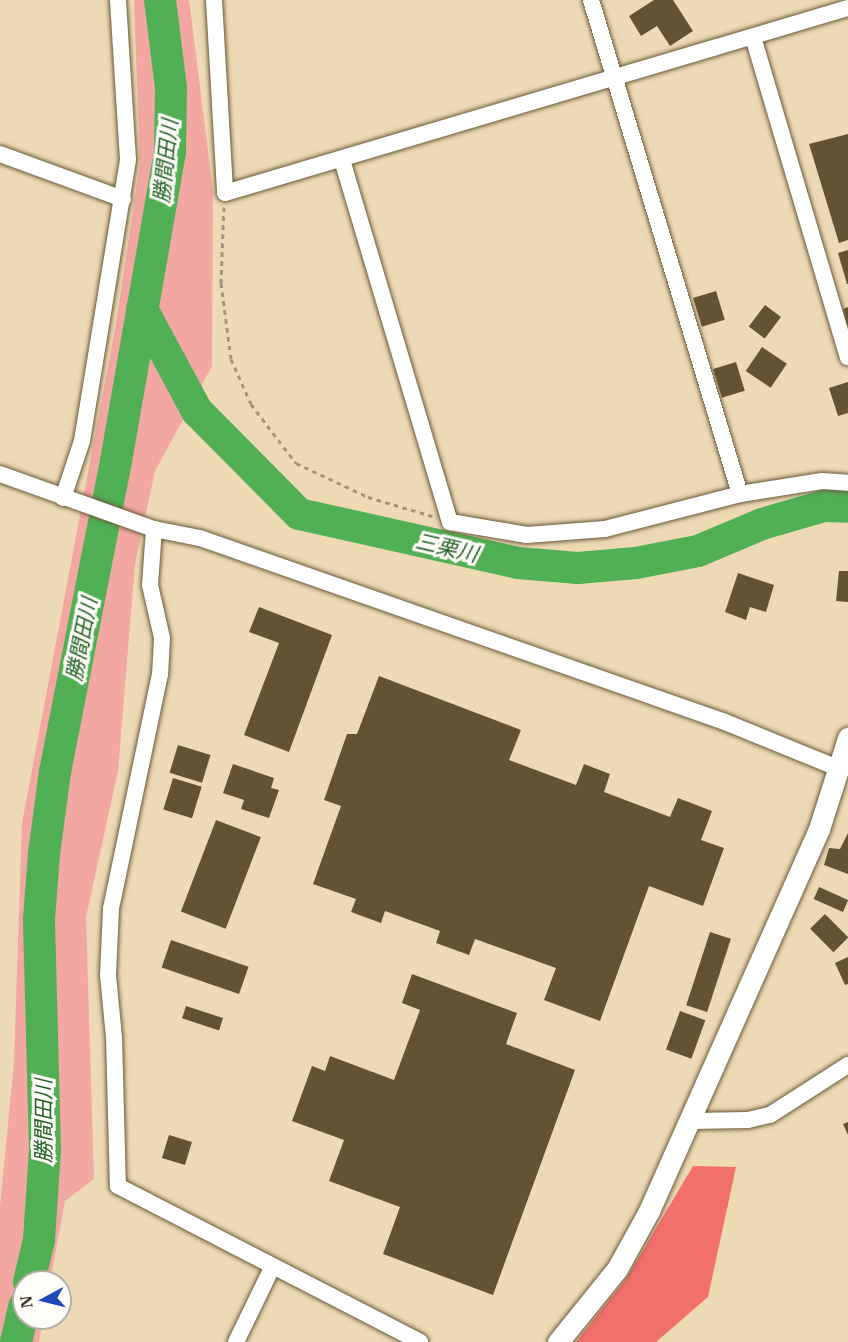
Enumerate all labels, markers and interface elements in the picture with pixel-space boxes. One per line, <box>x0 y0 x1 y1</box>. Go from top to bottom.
water label: 勝間田川 <box>148 118 182 204</box>
water label: 三栗川 <box>413 528 481 566</box>
water label: 勝間田川 <box>61 595 101 683</box>
water label: 勝間田川 <box>30 1079 56 1163</box>
north arrow <box>12 1270 72 1330</box>
text: N <box>15 1294 37 1309</box>

